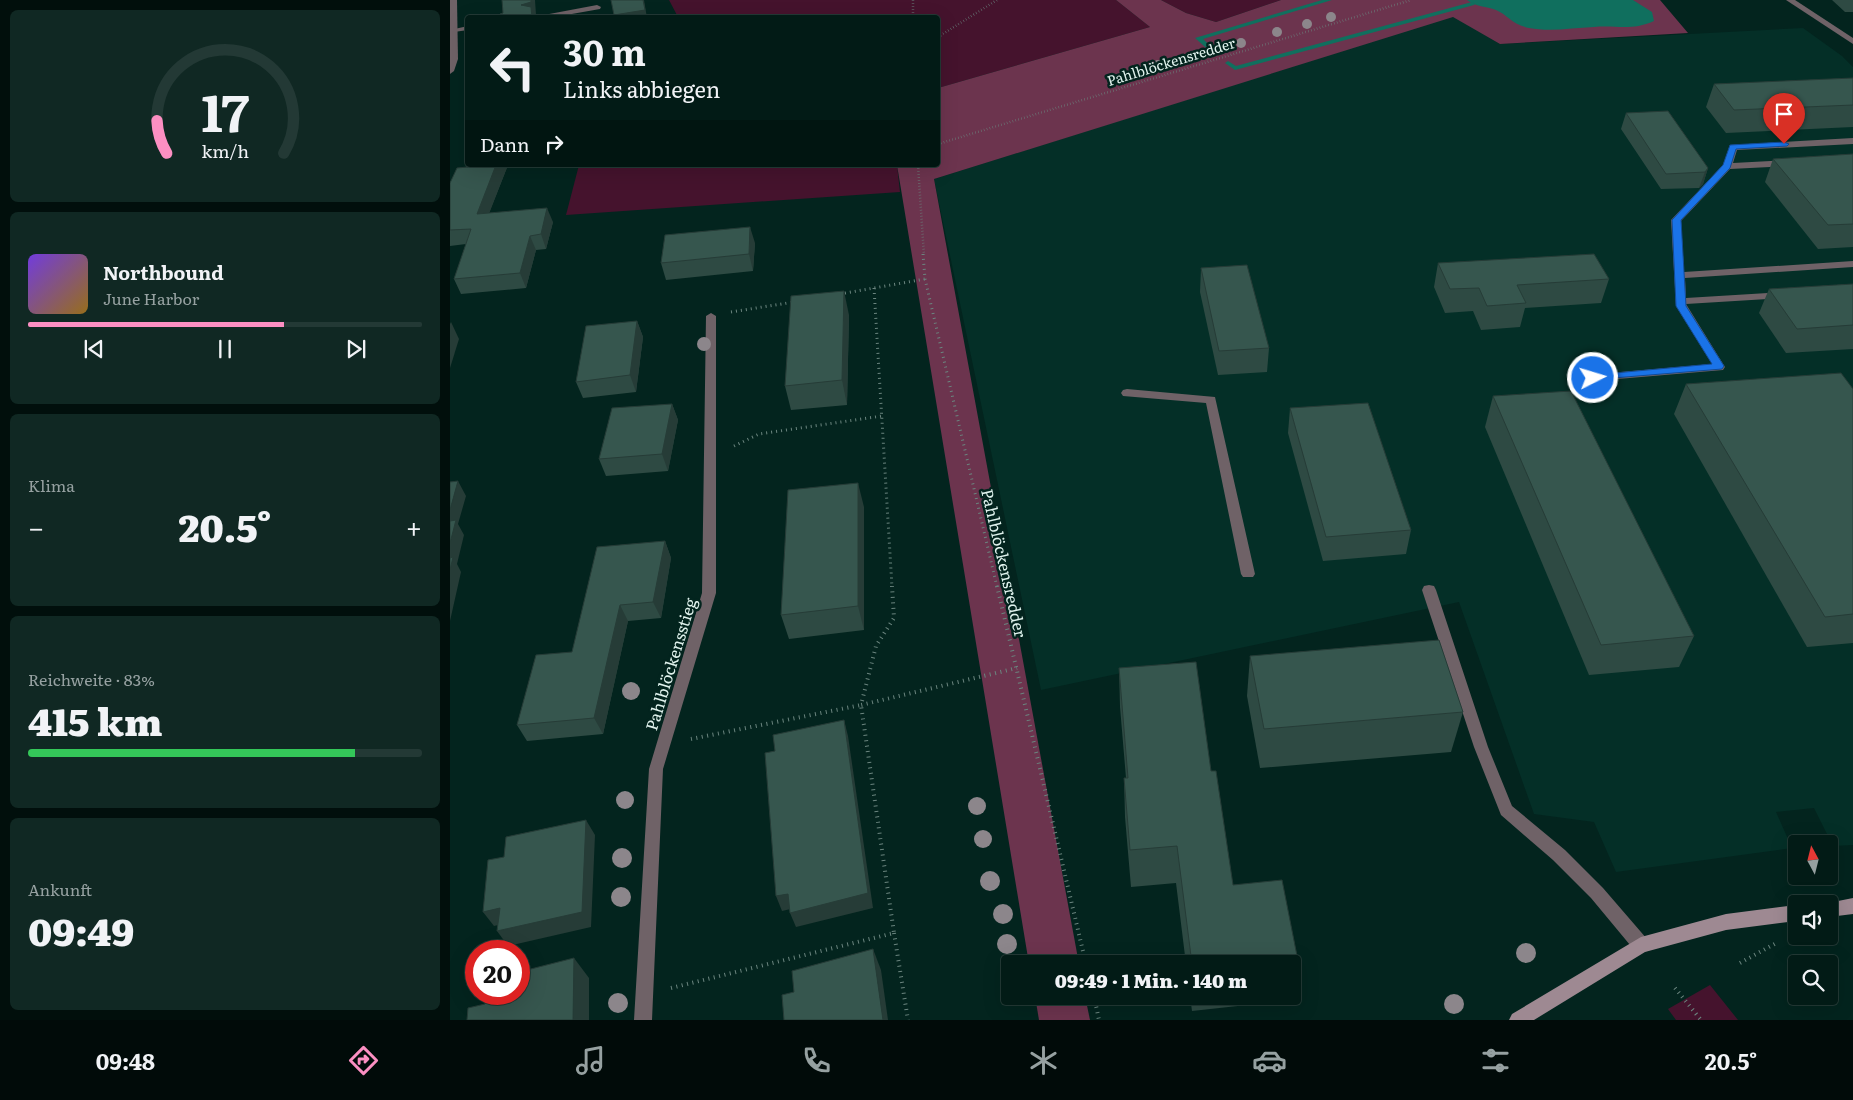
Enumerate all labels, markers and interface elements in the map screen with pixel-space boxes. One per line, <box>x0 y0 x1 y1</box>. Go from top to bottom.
text: 30 m <box>563 25 646 77</box>
street label: Pahlblöckensredder <box>1104 32 1238 90</box>
icon: left <box>480 35 545 100</box>
text: 17 <box>201 71 249 148</box>
text: Links abbiegen <box>563 72 720 105</box>
pin <box>1763 93 1805 144</box>
icon: arrive <box>1770 100 1798 128</box>
text: Dann <box>480 130 530 158</box>
icon: right <box>540 130 568 158</box>
text: km/h <box>201 137 249 164</box>
text: Northbound <box>103 258 224 286</box>
text: June Harbor <box>103 286 199 310</box>
icon: previous <box>80 335 108 363</box>
icon: pause <box>211 335 239 363</box>
icon: next <box>342 335 370 363</box>
position arrow <box>1566 351 1618 403</box>
text: Klima <box>28 473 75 497</box>
street label: Pahlblöckensredder <box>976 486 1034 640</box>
text: 20.5° <box>178 497 272 554</box>
text: − <box>28 505 44 547</box>
text: + <box>406 505 422 547</box>
street label: Pahlblöckensstieg <box>638 595 702 733</box>
text: Reichweite · 83% <box>28 667 155 691</box>
text: 415 km <box>28 691 162 748</box>
north arrow <box>1788 835 1838 885</box>
map controls <box>1788 835 1838 1005</box>
text: Ankunft <box>28 877 92 901</box>
button: sound <box>1788 895 1838 945</box>
text: 09:49 <box>28 901 134 958</box>
speed limit sign: 20 <box>465 940 530 1005</box>
button: search <box>1788 955 1838 1005</box>
text: 09:49 · 1 Min. · 140 m <box>1055 966 1247 994</box>
icon: directions <box>346 1043 381 1078</box>
icon: music <box>573 1043 608 1078</box>
icon: phone <box>799 1043 834 1078</box>
icon: climate <box>1026 1043 1061 1078</box>
icon: car <box>1252 1043 1287 1078</box>
icon: filters <box>1478 1043 1513 1078</box>
text: 09:48 <box>96 1044 155 1077</box>
text: 20.5° <box>1705 1044 1757 1077</box>

